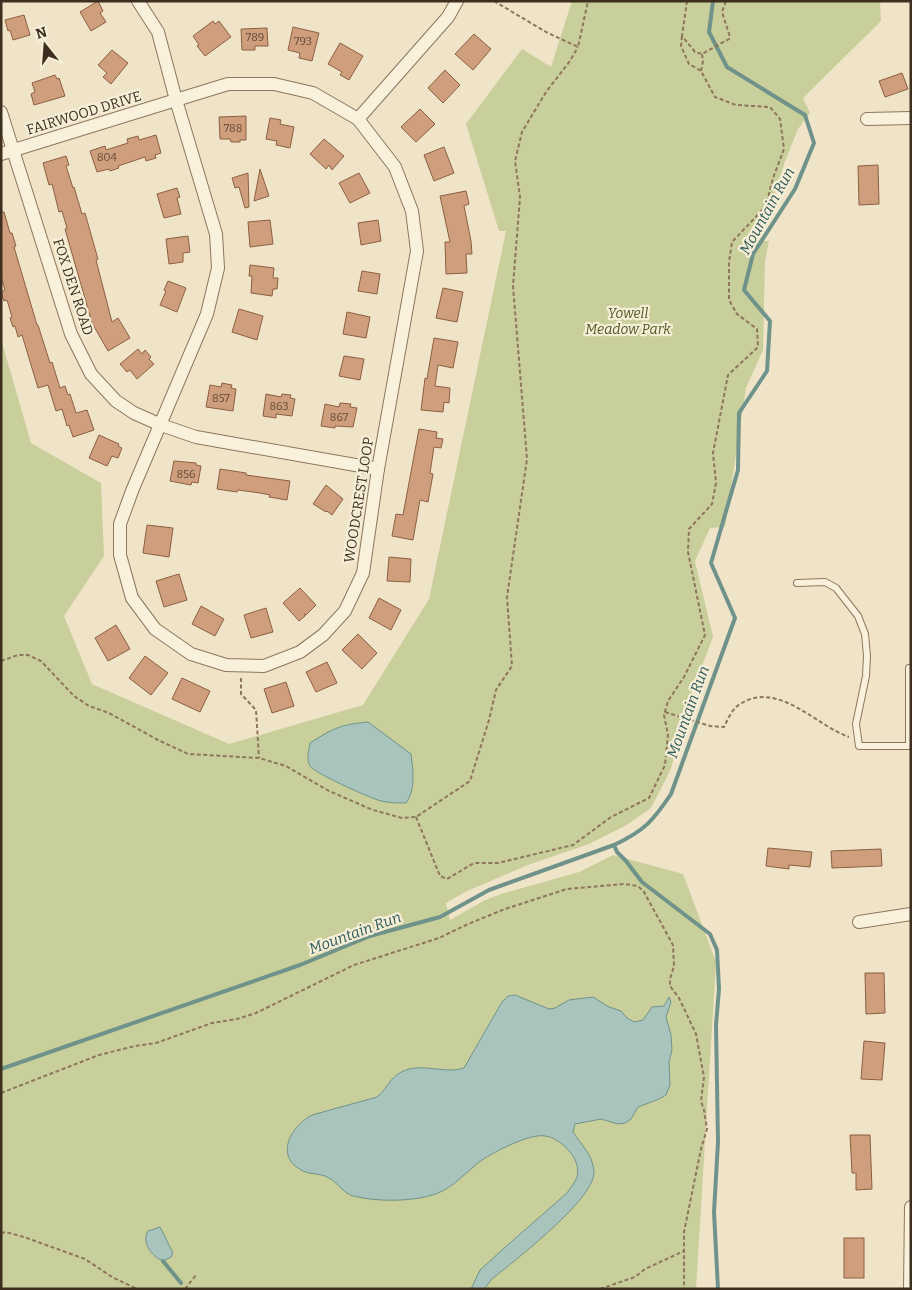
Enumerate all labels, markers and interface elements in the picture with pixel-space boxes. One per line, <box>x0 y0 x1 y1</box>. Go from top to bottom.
north arrow <box>20 20 70 70</box>
text: N <box>34 23 49 43</box>
house number: 789 <box>246 31 264 44</box>
house number: 793 <box>294 35 312 48</box>
street label: FAIRWOOD DRIVE <box>25 87 143 139</box>
house number: 788 <box>224 122 242 135</box>
house number: 804 <box>97 151 118 164</box>
water label: Mountain Run <box>736 164 798 258</box>
street label: FOX DEN ROAD <box>49 236 97 338</box>
park label: Yowell Meadow Park <box>585 305 671 338</box>
house number: 857 <box>212 392 230 405</box>
house number: 863 <box>269 400 289 413</box>
house number: 867 <box>330 411 349 424</box>
street label: WOODCREST LOOP <box>341 436 377 564</box>
house number: 856 <box>177 468 195 481</box>
water label: Mountain Run <box>663 663 713 761</box>
water label: Mountain Run <box>306 908 404 958</box>

